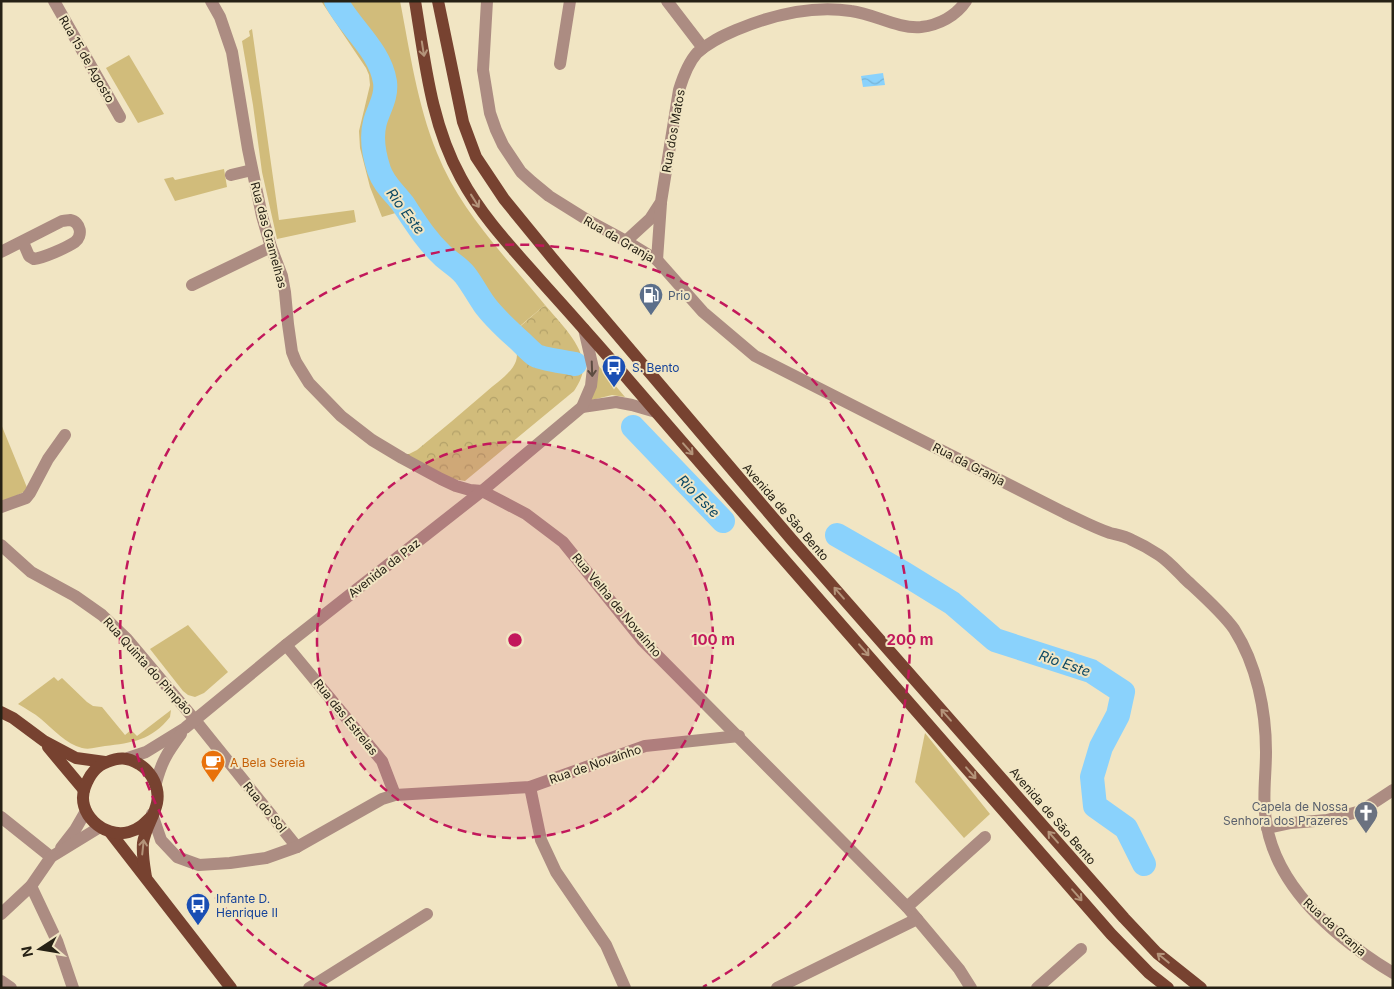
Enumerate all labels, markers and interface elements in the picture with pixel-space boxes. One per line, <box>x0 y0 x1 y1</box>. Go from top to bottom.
street label: Rua 15 de Agosto <box>56 13 118 105</box>
one-way arrow <box>418 41 428 57</box>
street label: Rua dos Matos <box>658 88 688 174</box>
street label: Rua das Gramelhas <box>248 180 290 290</box>
water label: Rio Este <box>383 185 429 237</box>
one-way arrow <box>471 194 481 208</box>
street label: Rua da Granja <box>581 213 657 265</box>
fuel station icon: Prio <box>638 282 664 316</box>
place label: Prio <box>668 288 690 303</box>
bus stop icon: S. Bento <box>601 354 627 388</box>
one-way arrow <box>587 360 597 376</box>
place label: S. Bento <box>632 360 679 375</box>
street label: Rua da Granja <box>930 439 1008 489</box>
one-way arrow <box>682 442 693 455</box>
street label: Avenida de São Bento <box>740 460 832 564</box>
water label: Rio Este <box>674 471 724 521</box>
street label: Avenida da Paz <box>345 535 423 601</box>
street label: Rua Velha de Novaínho <box>569 550 665 660</box>
one-way arrow <box>833 587 844 600</box>
street label: Rua Quinta do Pimpão <box>100 614 196 718</box>
text: 100 m <box>691 630 735 649</box>
text: 200 m <box>887 630 933 649</box>
centre of rings <box>506 631 524 649</box>
one-way arrow <box>858 644 869 657</box>
water label: Rio Este <box>1037 646 1093 680</box>
street label: Rua das Estrelas <box>311 676 381 758</box>
one-way arrow <box>940 709 952 722</box>
street label: Rua de Novaínho <box>547 741 643 787</box>
cafe icon: A Bela Sereia <box>200 749 226 783</box>
place label: A Bela Sereia <box>230 755 305 770</box>
street label: Avenida de São Bento <box>1007 764 1099 868</box>
one-way arrow <box>965 766 976 779</box>
street label: Rua do Sol <box>240 779 290 835</box>
place label: Capela de Nossa Senhora dos Prazeres <box>1223 799 1348 828</box>
church icon: Capela de Nossa Senhora dos Prazeres <box>1353 800 1379 834</box>
one-way arrow <box>1048 831 1059 844</box>
one-way arrow <box>138 839 148 855</box>
one-way arrow <box>1071 889 1083 902</box>
place label: Infante D. Henrique II <box>216 891 278 920</box>
bus stop icon: Infante D. Henrique II <box>185 892 211 926</box>
street label: Rua da Granja <box>1300 895 1370 959</box>
north arrow <box>15 924 65 974</box>
text: N <box>17 945 36 959</box>
one-way arrow <box>1156 952 1169 963</box>

